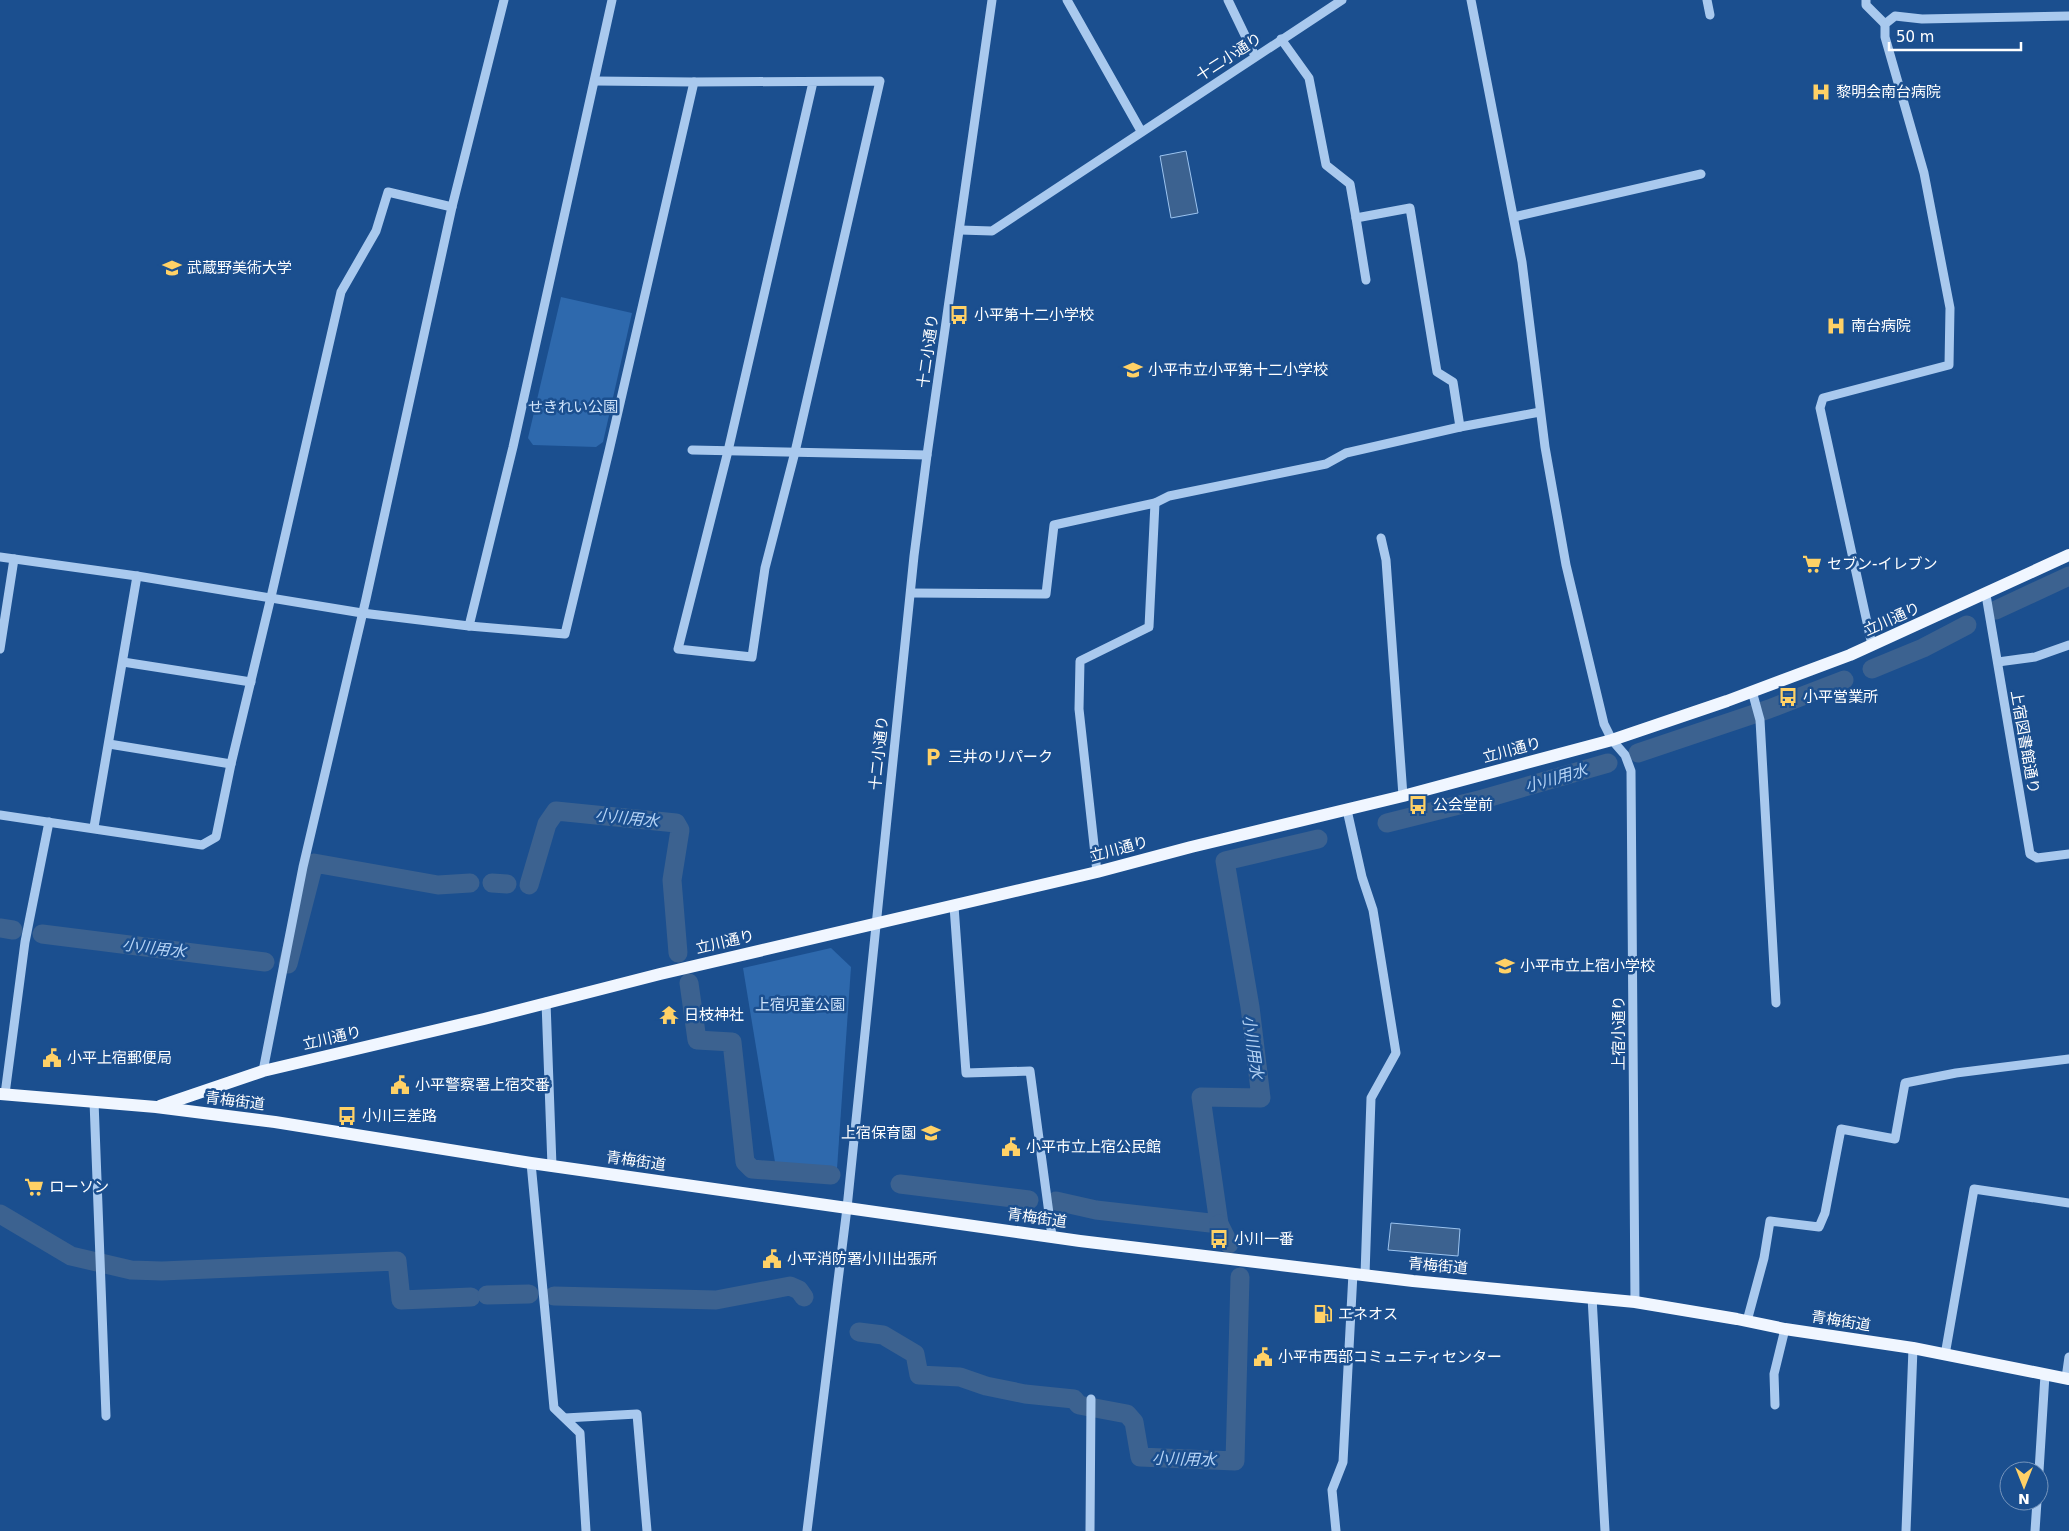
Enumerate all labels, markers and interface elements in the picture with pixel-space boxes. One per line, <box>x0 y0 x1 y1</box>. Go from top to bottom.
scale bar <box>1889 20 2022 52</box>
text: 50 m <box>1896 28 1934 46</box>
street label: 十二小通り <box>1193 29 1265 85</box>
hospital icon: 黎明会南台病院 <box>1810 81 1832 103</box>
place label: 黎明会南台病院 <box>1836 83 1941 101</box>
school or university icon: 武蔵野美術大学 <box>161 257 183 279</box>
place label: 武蔵野美術大学 <box>187 259 292 277</box>
bus stop icon: 小平第十二小学校 <box>948 304 970 326</box>
place label: 小平第十二小学校 <box>974 306 1094 324</box>
street label: 十二小通り <box>914 313 942 389</box>
hospital icon: 南台病院 <box>1825 315 1847 337</box>
place label: 南台病院 <box>1851 317 1911 335</box>
school or university icon: 小平市立小平第十二小学校 <box>1122 359 1144 381</box>
place label: 小平市立小平第十二小学校 <box>1148 361 1328 379</box>
park label: せきれい公園 <box>528 398 618 416</box>
supermarket icon: セブン-イレブン <box>1801 553 1823 575</box>
place label: セブン-イレブン <box>1827 555 1937 573</box>
street label: 立川通り <box>1861 599 1923 639</box>
bus stop icon: 小平営業所 <box>1777 686 1799 708</box>
place label: 小平営業所 <box>1803 688 1878 706</box>
street label: 上宿図書館通り <box>2007 689 2043 795</box>
street label: 十二小通り <box>866 715 892 791</box>
street label: 立川通り <box>1481 734 1543 766</box>
parking icon: 三井のリパーク <box>922 746 944 768</box>
place label: 三井のリパーク <box>948 748 1053 766</box>
water label: 小川用水 <box>1523 759 1591 796</box>
bus stop icon: 公会堂前 <box>1407 794 1429 816</box>
place label: 公会堂前 <box>1433 796 1493 814</box>
water label: 小川用水 <box>594 805 662 831</box>
street label: 立川通り <box>1088 833 1150 865</box>
street label: 立川通り <box>694 926 756 958</box>
water label: 小川用水 <box>121 935 189 962</box>
school or university icon: 小平市立上宿小学校 <box>1494 955 1516 977</box>
place label: 小平市立上宿小学校 <box>1520 957 1655 975</box>
street label: 上宿小通り <box>1610 995 1628 1071</box>
park label: 上宿児童公園 <box>755 996 845 1014</box>
temple icon: 日枝神社 <box>658 1004 680 1026</box>
place label: 日枝神社 <box>684 1006 744 1024</box>
water label: 小川用水 <box>1239 1014 1267 1082</box>
street label: 立川通り <box>301 1022 363 1054</box>
public building icon: 小平上宿郵便局 <box>41 1047 63 1069</box>
place label: 小平上宿郵便局 <box>67 1049 172 1067</box>
public building icon: 小平警察署上宿交番 <box>389 1074 411 1096</box>
place label: 小平警察署上宿交番 <box>415 1076 550 1094</box>
street label: 青梅街道 <box>204 1088 266 1114</box>
bus stop icon: 小川三差路 <box>336 1105 358 1127</box>
place label: 小川三差路 <box>362 1107 437 1125</box>
school or university icon: 上宿保育園 <box>920 1122 942 1144</box>
place label: 上宿保育園 <box>841 1124 916 1142</box>
public building icon: 小平市立上宿公民館 <box>1000 1136 1022 1158</box>
place label: 小平市立上宿公民館 <box>1026 1138 1161 1156</box>
street label: 青梅街道 <box>605 1148 667 1174</box>
supermarket icon: ローソン <box>23 1176 45 1198</box>
place label: ローソン <box>49 1178 109 1196</box>
street label: 青梅街道 <box>1006 1205 1068 1231</box>
bus stop icon: 小川一番 <box>1208 1228 1230 1250</box>
place label: 小川一番 <box>1234 1230 1294 1248</box>
public building icon: 小平消防署小川出張所 <box>761 1248 783 1270</box>
place label: 小平消防署小川出張所 <box>787 1250 937 1268</box>
street label: 青梅街道 <box>1407 1254 1469 1278</box>
fuel station icon: エネオス <box>1312 1303 1334 1325</box>
place label: エネオス <box>1338 1305 1398 1323</box>
street label: 青梅街道 <box>1810 1307 1872 1335</box>
public building icon: 小平市西部コミュニティセンター <box>1252 1346 1274 1368</box>
place label: 小平市西部コミュニティセンター <box>1278 1348 1502 1366</box>
water label: 小川用水 <box>1152 1448 1218 1470</box>
north arrow <box>1999 1461 2049 1511</box>
text: N <box>2018 1491 2030 1507</box>

